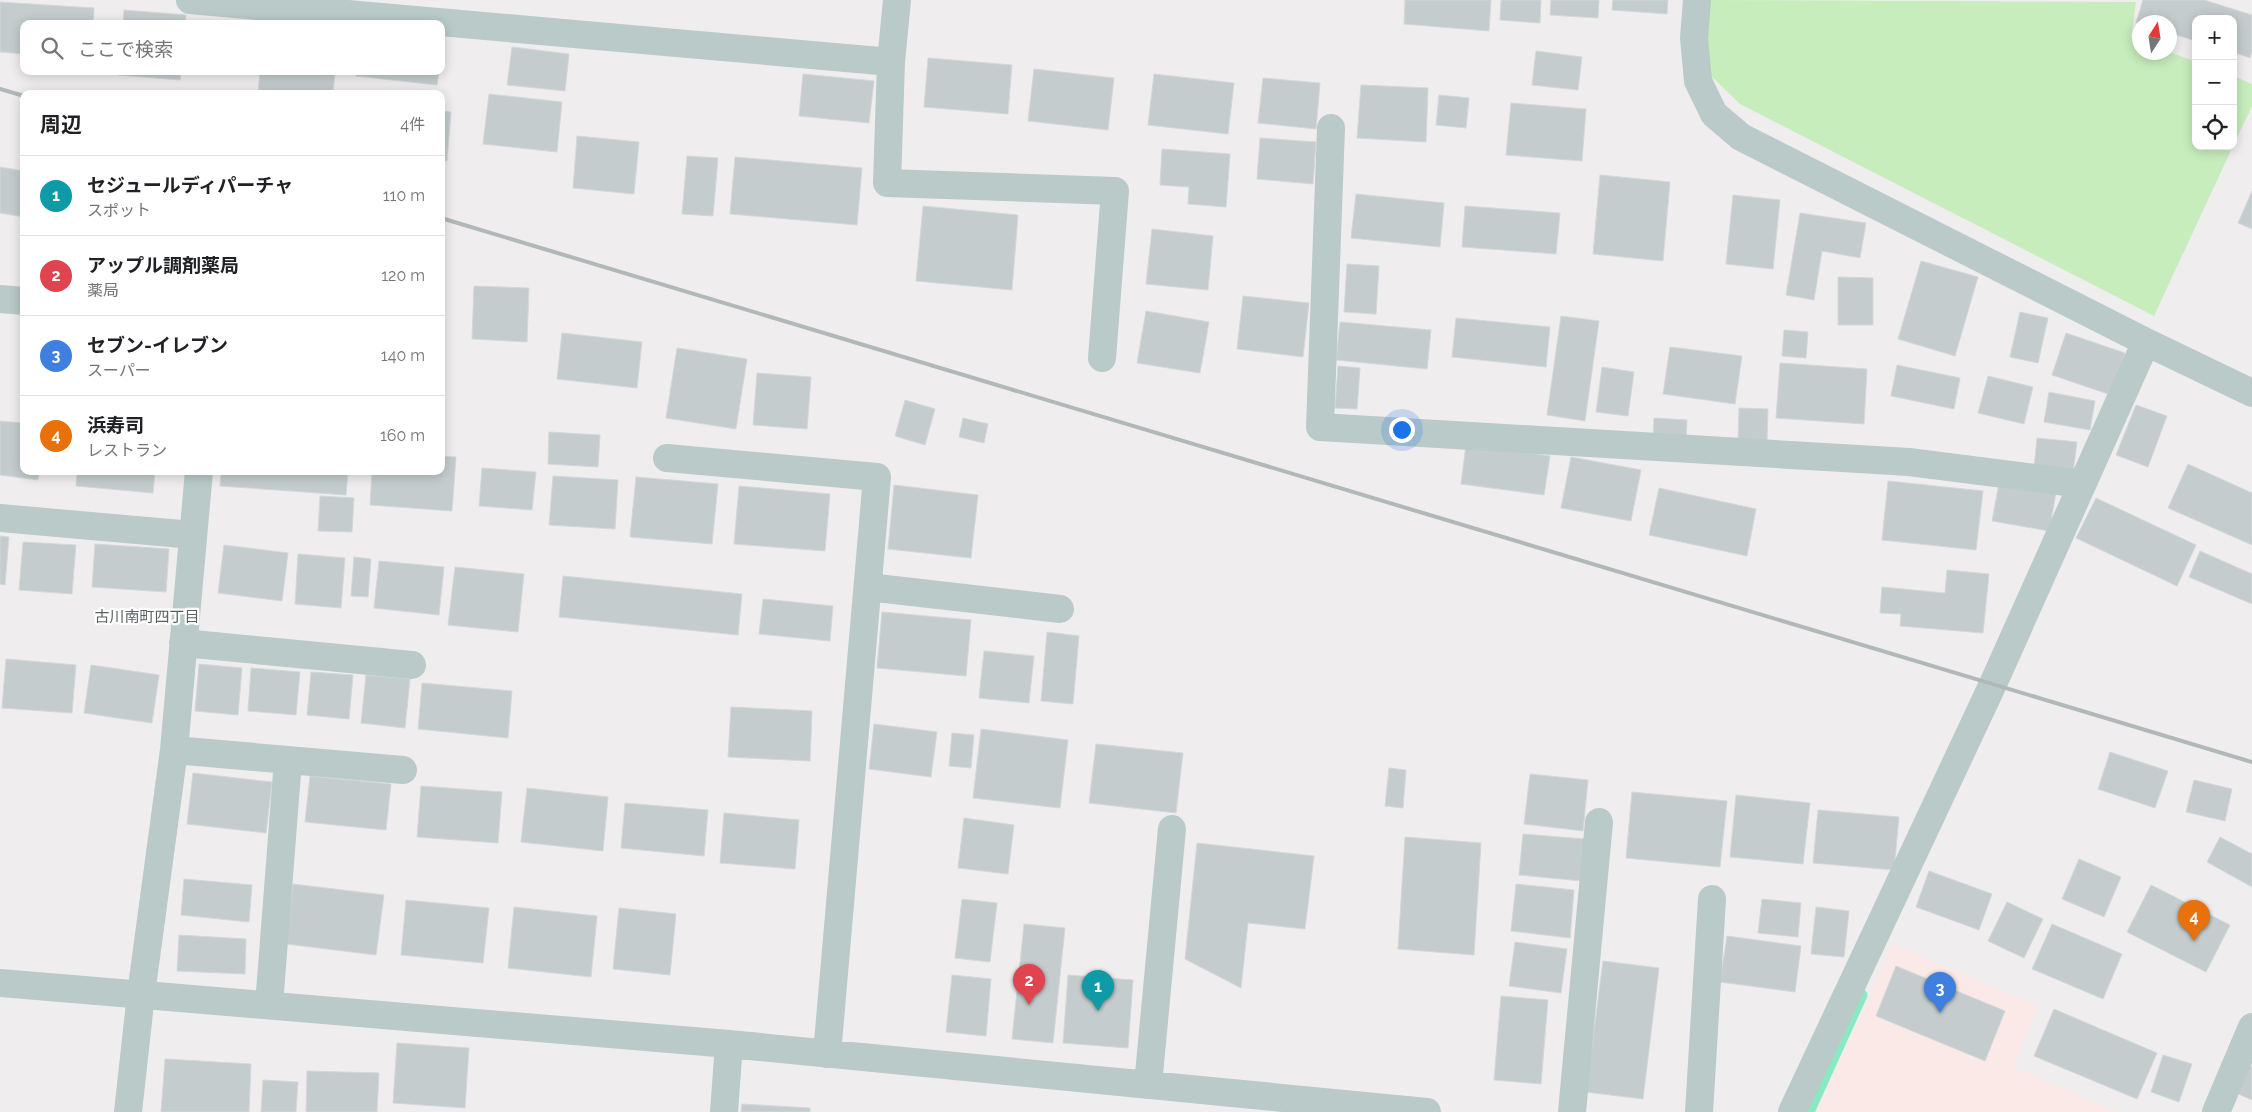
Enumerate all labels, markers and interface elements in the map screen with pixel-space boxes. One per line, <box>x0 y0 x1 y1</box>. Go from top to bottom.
north arrow <box>2132 15 2177 60</box>
map controls <box>2192 15 2237 150</box>
button: + <box>2192 15 2237 60</box>
search box <box>20 20 445 75</box>
icon: search <box>38 34 66 62</box>
text: ここで検索 <box>78 38 173 60</box>
button: − <box>2192 60 2237 105</box>
button: locate <box>2192 105 2237 150</box>
text: 周辺 <box>40 112 82 137</box>
text: 4件 <box>400 115 425 134</box>
text: セジュールディパーチャ <box>87 174 293 196</box>
text: 1 <box>52 186 60 205</box>
text: 110 m <box>383 186 425 205</box>
text: スポット <box>87 201 151 220</box>
text: アップル調剤薬局 <box>87 254 239 276</box>
text: 2 <box>51 266 61 285</box>
text: 120 m <box>381 266 425 285</box>
text: 薬局 <box>87 281 119 300</box>
text: セブン-イレブン <box>87 334 228 356</box>
text: 3 <box>52 346 60 365</box>
text: 140 m <box>381 346 425 365</box>
text: スーパー <box>87 361 151 380</box>
text: 浜寿司 <box>87 414 144 436</box>
your location <box>1389 417 1415 443</box>
text: 4 <box>51 426 61 445</box>
text: 160 m <box>380 426 425 445</box>
text: レストラン <box>87 441 167 460</box>
district label: 古川南町四丁目 <box>94 608 200 626</box>
pin: 4 <box>2178 900 2210 941</box>
pin: 2 <box>1013 964 1045 1005</box>
pin: 1 <box>1082 970 1114 1011</box>
pin: 3 <box>1924 972 1956 1013</box>

